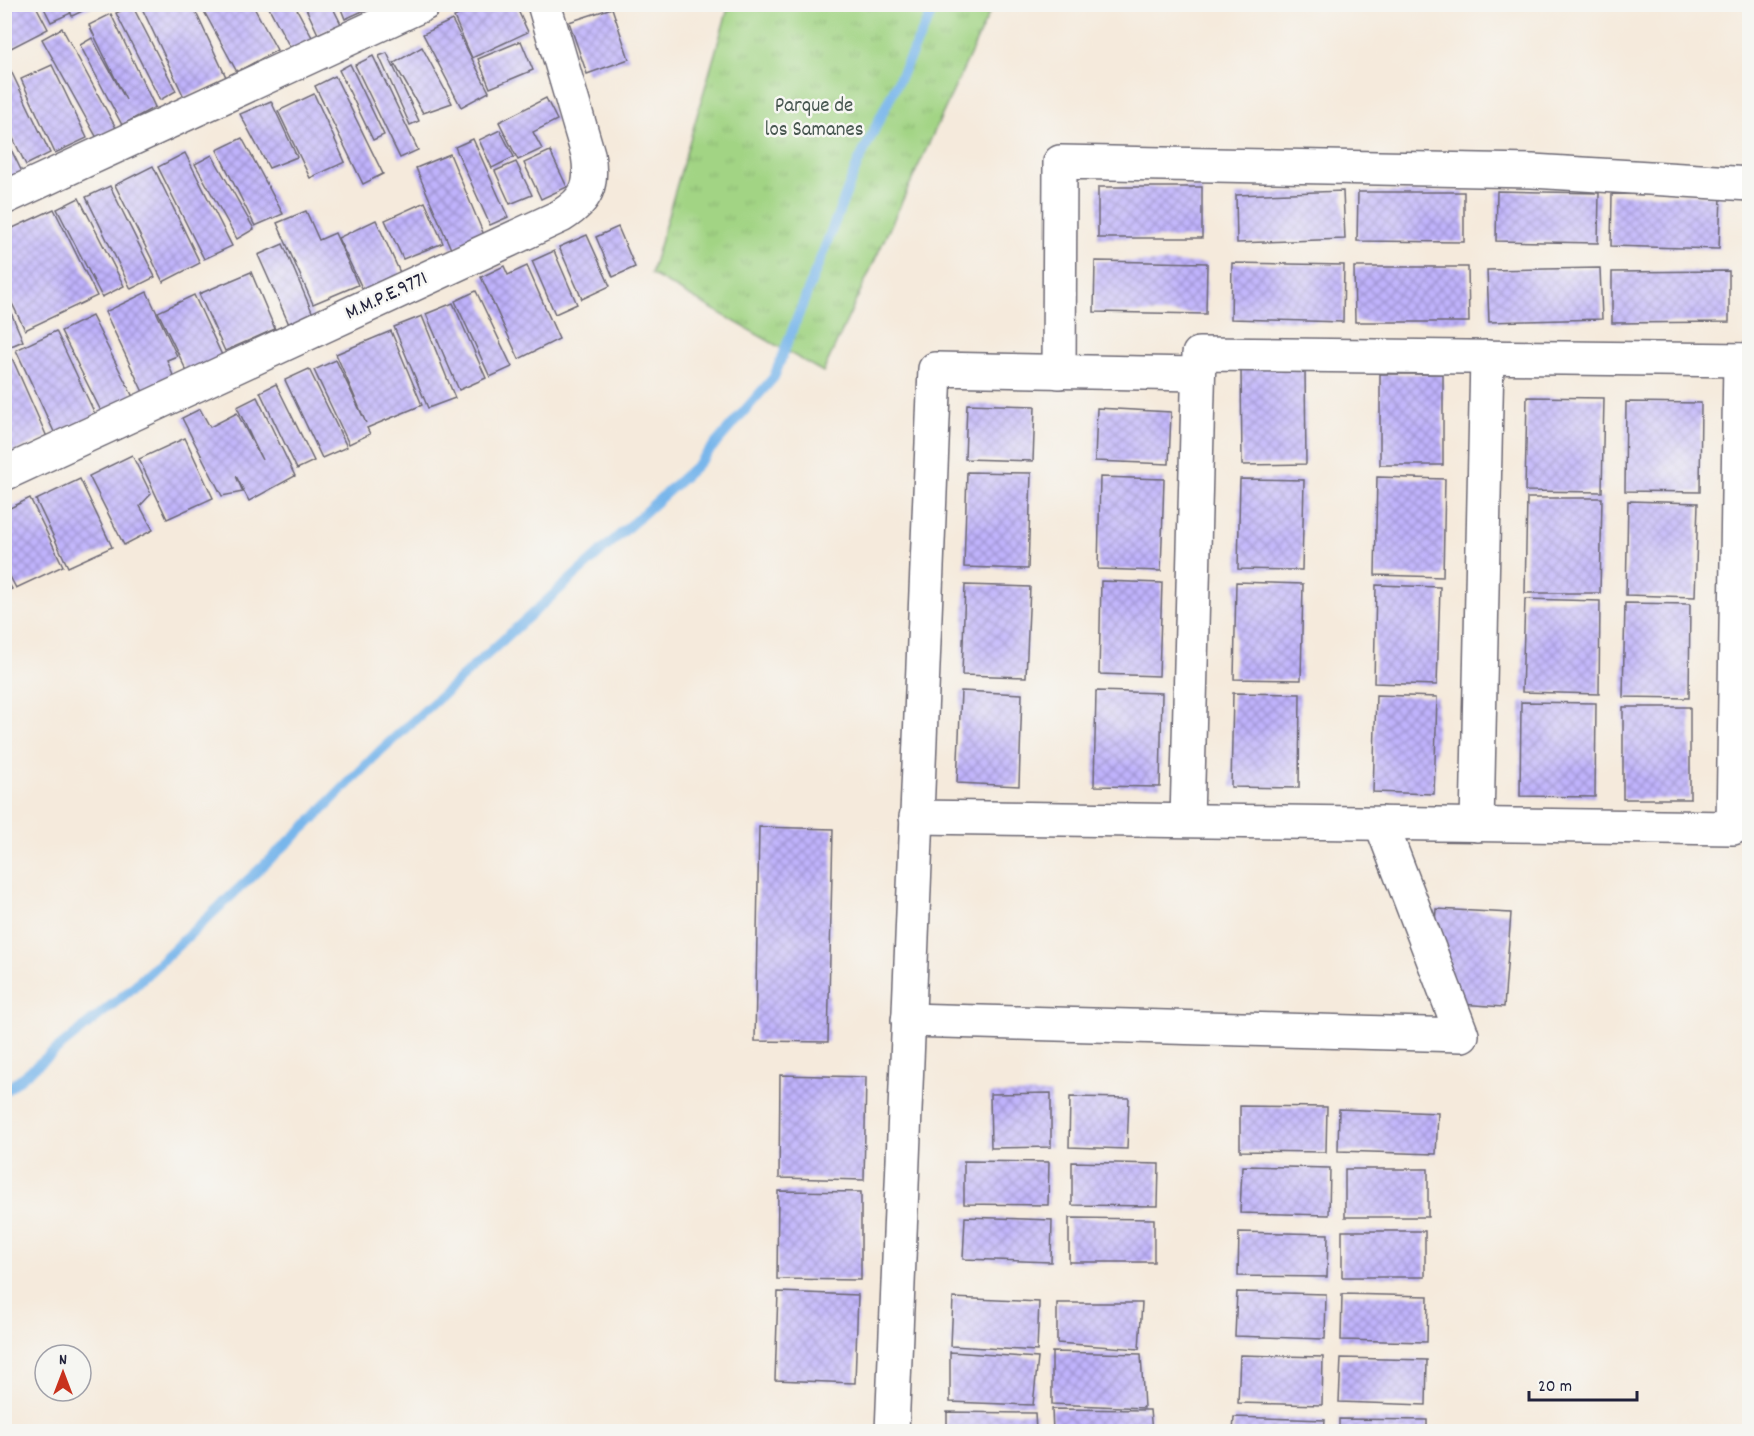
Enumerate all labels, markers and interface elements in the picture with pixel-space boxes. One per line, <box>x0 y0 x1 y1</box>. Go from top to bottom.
park label: Parque de los Samanes <box>764 92 864 146</box>
street label: M.M.P.E.9771 <box>341 265 433 329</box>
north arrow <box>33 1343 93 1403</box>
text: N <box>59 1349 67 1372</box>
scale bar <box>1529 1364 1637 1402</box>
text: 20 m <box>1538 1375 1572 1400</box>

